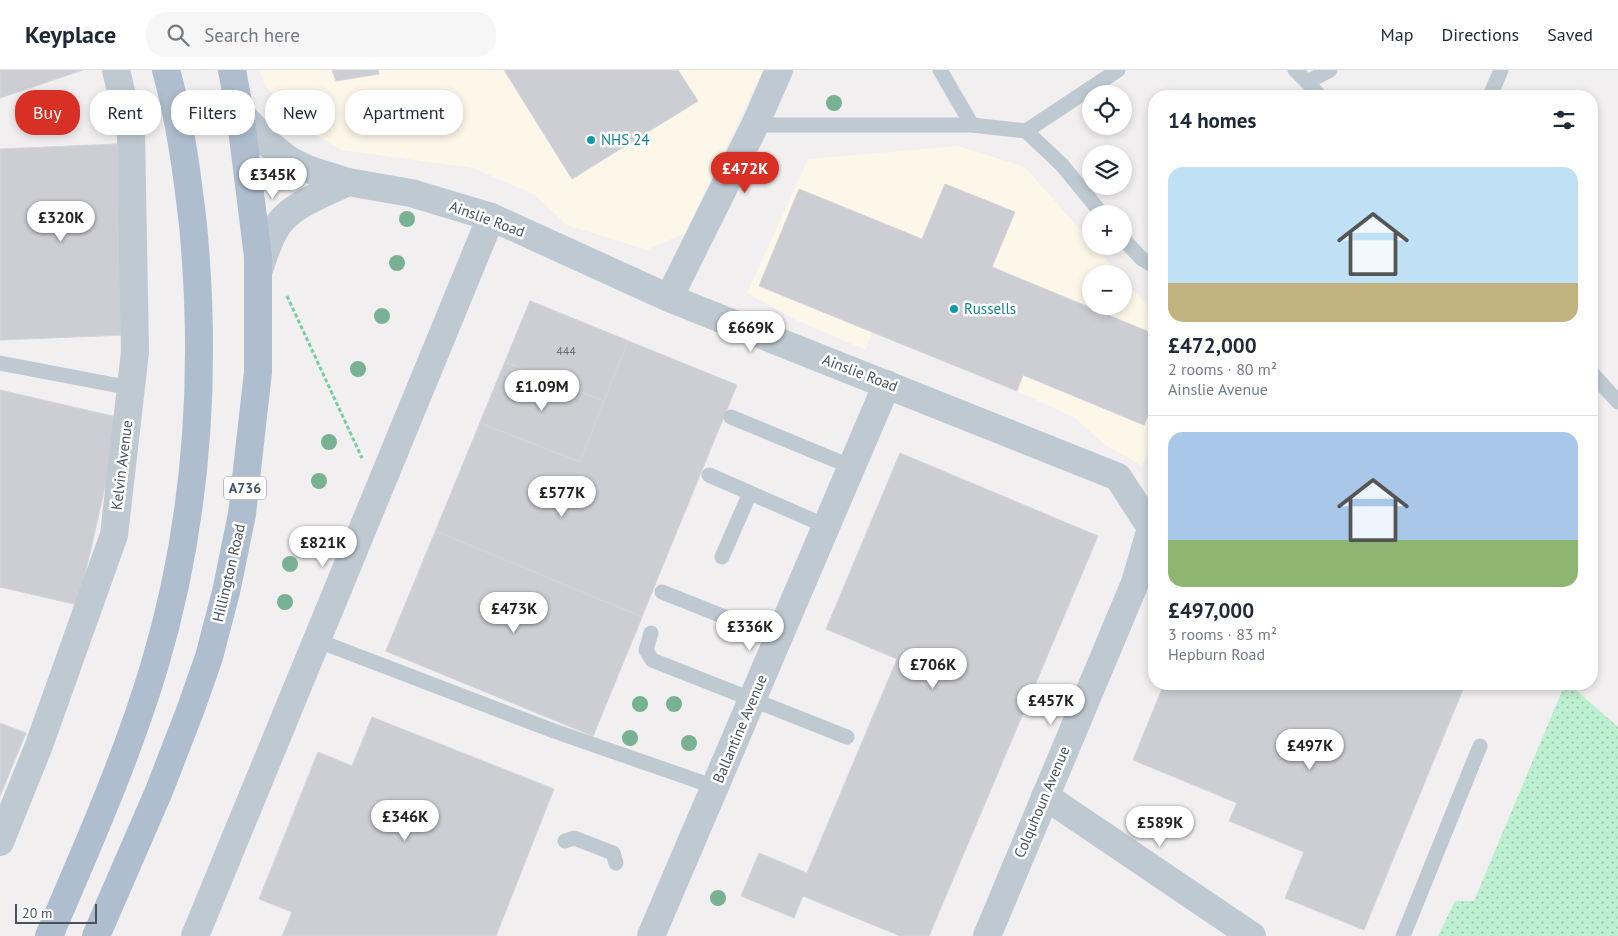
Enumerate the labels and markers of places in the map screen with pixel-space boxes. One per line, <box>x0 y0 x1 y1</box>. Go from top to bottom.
place label: NHS 24 <box>601 130 650 149</box>
marker: NHS 24 <box>585 134 597 146</box>
pin: £472K <box>710 152 780 194</box>
pin: £345K <box>238 158 308 200</box>
pin: £320K <box>26 200 96 243</box>
place label: Russells <box>964 299 1016 318</box>
marker: Russells <box>948 303 960 315</box>
pin: £669K <box>716 310 786 353</box>
pin: £1.09M <box>501 370 583 412</box>
pin: £577K <box>527 476 597 518</box>
pin: £821K <box>288 526 358 568</box>
pin: £473K <box>479 592 549 634</box>
pin: £336K <box>715 610 785 652</box>
pin: £706K <box>898 648 968 690</box>
pin: £457K <box>1016 684 1086 726</box>
pin: £497K <box>1275 728 1345 771</box>
pin: £346K <box>370 800 440 842</box>
pin: £589K <box>1125 806 1195 848</box>

